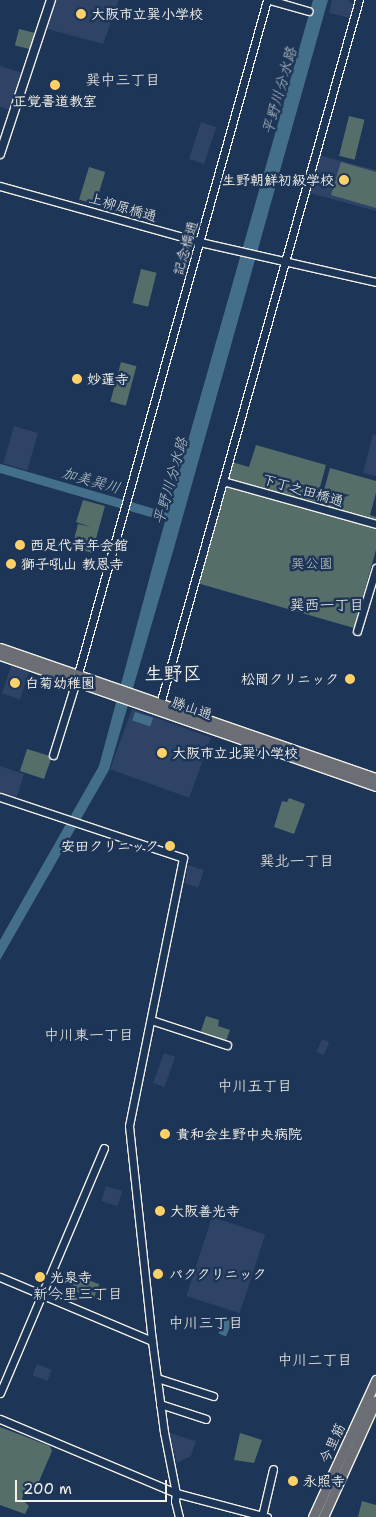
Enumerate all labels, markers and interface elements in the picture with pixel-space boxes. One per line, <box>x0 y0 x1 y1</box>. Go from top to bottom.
place label: 大阪市立巽小学校 <box>91 6 203 22</box>
marker: 大阪市立巽小学校 <box>75 8 87 20</box>
water label: 平野川分水路 <box>259 45 301 137</box>
district label: 巽中三丁目 <box>86 72 160 90</box>
marker: 正覚書道教室 <box>49 79 61 91</box>
place label: 正覚書道教室 <box>13 93 97 109</box>
place label: 生野朝鮮初級学校 <box>222 172 334 188</box>
marker: 生野朝鮮初級学校 <box>338 174 350 186</box>
street label: 上柳原橋通 <box>87 189 159 225</box>
street label: 記念橋通 <box>169 219 201 277</box>
place label: 妙蓮寺 <box>87 371 129 387</box>
marker: 妙蓮寺 <box>71 373 83 385</box>
water label: 平野川分水路 <box>150 435 192 527</box>
water label: 加美巽川 <box>60 464 122 498</box>
street label: 下丁之田橋通 <box>260 470 346 510</box>
place label: 西足代青年会館 <box>30 537 128 553</box>
marker: 西足代青年会館 <box>14 539 26 551</box>
park label: 巽公園 <box>291 555 333 571</box>
place label: 獅子吼山 教恩寺 <box>21 556 124 572</box>
marker: 獅子吼山 教恩寺 <box>5 558 17 570</box>
district label: 巽西一丁目 <box>290 597 364 615</box>
district label: 生野区 <box>145 663 201 685</box>
place label: 松岡クリニック <box>241 671 339 687</box>
marker: 松岡クリニック <box>343 672 357 686</box>
place label: 白菊幼稚園 <box>25 675 95 691</box>
marker: 白菊幼稚園 <box>9 677 21 689</box>
street label: 勝山通 <box>169 693 215 723</box>
place label: 大阪市立北巽小学校 <box>172 745 298 761</box>
marker: 大阪市立北巽小学校 <box>156 747 168 759</box>
place label: 安田クリニック <box>61 838 159 854</box>
marker: 安田クリニック <box>163 839 177 853</box>
district label: 巽北一丁目 <box>260 853 334 871</box>
district label: 中川東一丁目 <box>44 1027 134 1045</box>
district label: 中川五丁目 <box>218 1078 292 1096</box>
place label: 貴和会生野中央病院 <box>176 1126 302 1142</box>
marker: 貴和会生野中央病院 <box>158 1127 172 1141</box>
place label: 大阪善光寺 <box>170 1203 240 1219</box>
marker: 大阪善光寺 <box>154 1205 166 1217</box>
place label: パククリニック <box>169 1266 267 1282</box>
marker: パククリニック <box>151 1267 165 1281</box>
place label: 光泉寺 <box>50 1269 92 1285</box>
marker: 光泉寺 <box>34 1271 46 1283</box>
district label: 新今里三丁目 <box>33 1286 123 1304</box>
district label: 中川三丁目 <box>169 1315 243 1333</box>
district label: 中川二丁目 <box>278 1352 352 1370</box>
street label: 今里筋 <box>316 1420 348 1466</box>
scale bar <box>18 1470 170 1502</box>
place label: 永照寺 <box>303 1473 345 1489</box>
marker: 永照寺 <box>287 1475 299 1487</box>
text: 200 m <box>23 1479 72 1499</box>

